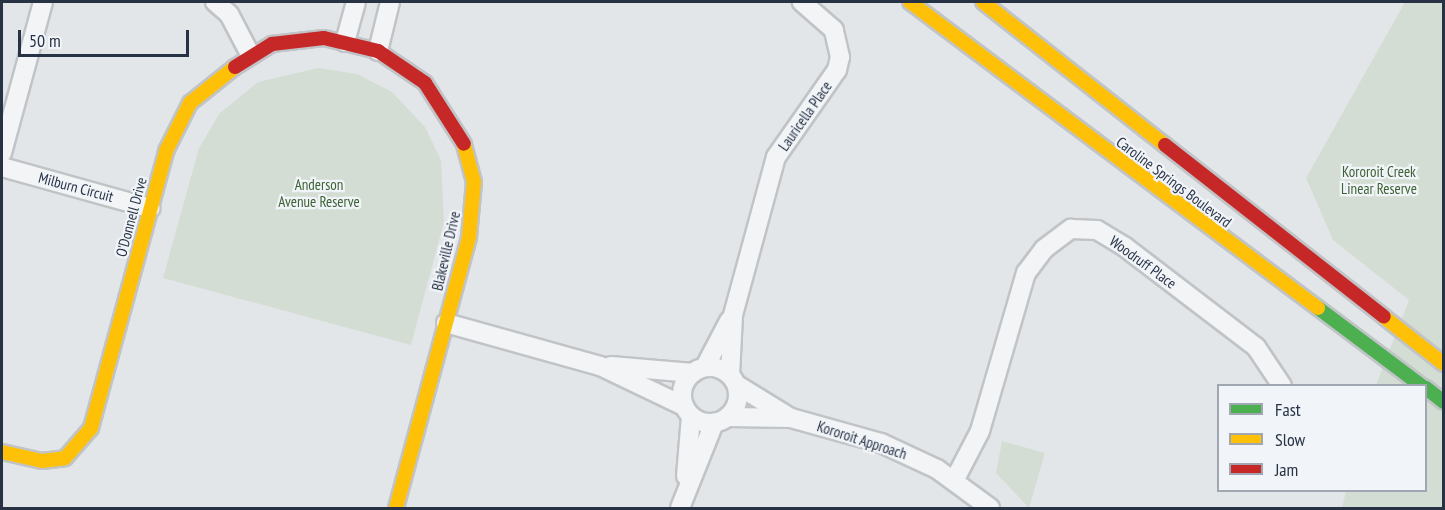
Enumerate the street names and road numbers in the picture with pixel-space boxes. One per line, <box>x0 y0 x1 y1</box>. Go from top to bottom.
street label: Lauricella Place <box>774 78 836 154</box>
street label: Caroline Springs Boulevard <box>1113 133 1235 231</box>
street label: Milburn Circuit <box>37 168 115 206</box>
street label: O'Donnell Drive <box>112 175 150 259</box>
street label: Blakeville Drive <box>428 210 464 292</box>
street label: Woodruff Place <box>1106 232 1180 292</box>
street label: Kororoit Approach <box>815 417 909 463</box>

